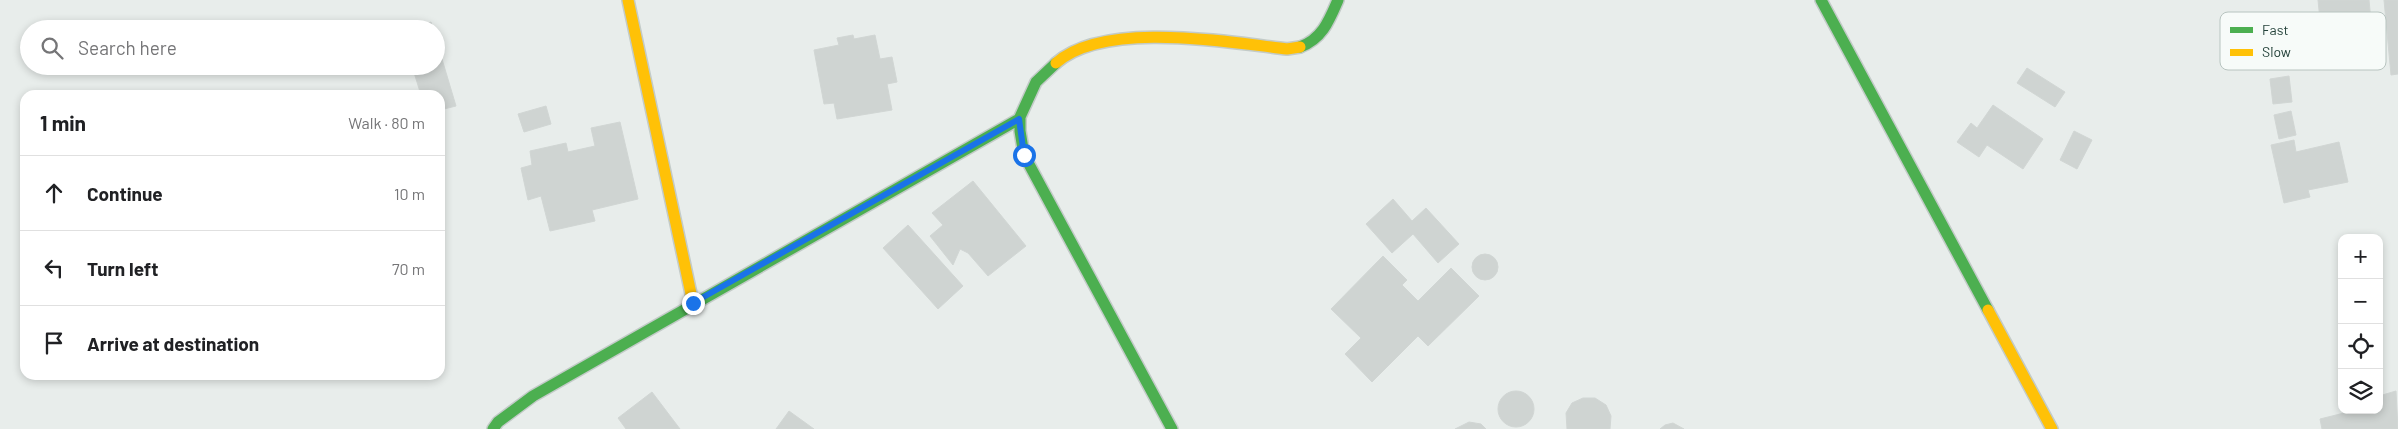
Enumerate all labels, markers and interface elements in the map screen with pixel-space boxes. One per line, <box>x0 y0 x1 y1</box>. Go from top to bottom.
legend <box>2220 12 2386 70</box>
search box <box>20 20 445 75</box>
text: Fast <box>2262 21 2288 38</box>
icon: search <box>38 34 66 62</box>
text: Search here <box>78 36 177 59</box>
text: Slow <box>2262 43 2291 60</box>
text: 1 min <box>40 110 86 135</box>
text: Walk · 80 m <box>348 113 425 132</box>
route start <box>1013 144 1036 167</box>
icon: ahead <box>40 179 68 207</box>
text: Continue <box>87 182 163 205</box>
text: 10 m <box>394 184 425 203</box>
map controls <box>2338 234 2383 414</box>
button: + <box>2338 234 2383 279</box>
icon: left <box>40 254 68 282</box>
text: Turn left <box>87 257 158 280</box>
text: 70 m <box>392 259 425 278</box>
button: − <box>2338 279 2383 324</box>
route end <box>682 292 705 315</box>
button: locate <box>2338 324 2383 369</box>
icon: arrive <box>40 329 68 357</box>
text: Arrive at destination <box>87 332 259 355</box>
button: layers <box>2338 369 2383 414</box>

